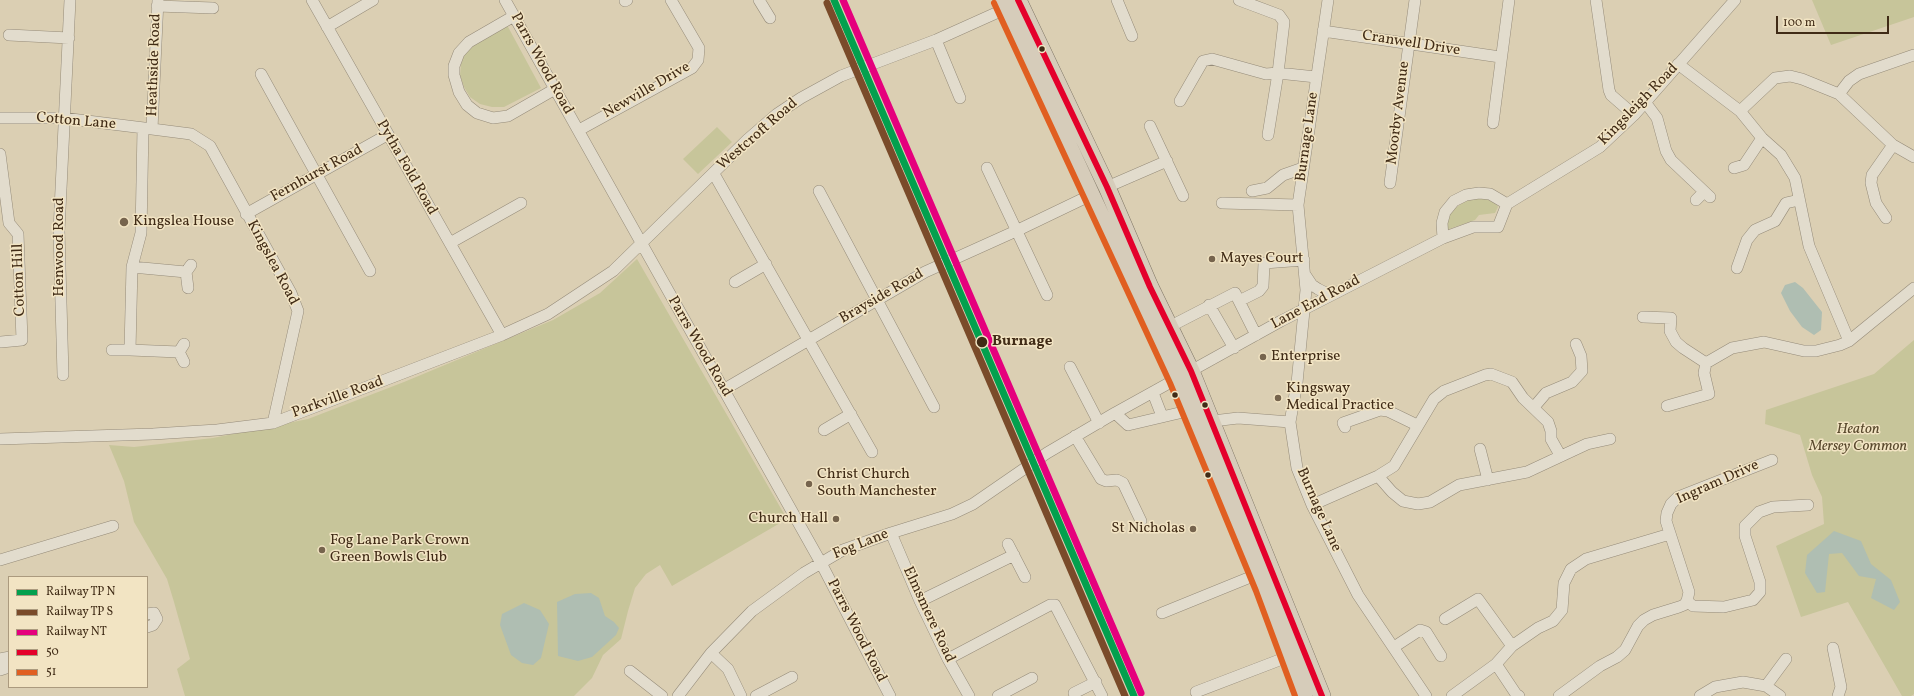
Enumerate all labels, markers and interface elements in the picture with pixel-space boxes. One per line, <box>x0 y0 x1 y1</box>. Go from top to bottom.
scale bar <box>1778 8 1891 34</box>
street label: Parrs Wood Road <box>506 10 576 118</box>
street label: Heathside Road <box>144 13 166 117</box>
text: 100 m <box>1783 15 1815 31</box>
street label: Cranwell Drive <box>1361 27 1461 61</box>
unlabelled marker <box>1037 44 1047 54</box>
street label: Newville Drive <box>600 59 694 123</box>
street label: Moorby Avenue <box>1384 60 1414 166</box>
street label: Kingsleigh Road <box>1595 60 1683 150</box>
street label: Burnage Lane <box>1293 91 1323 183</box>
street label: Westcroft Road <box>714 95 802 175</box>
street label: Cotton Lane <box>35 110 117 134</box>
street label: Pytha Fold Road <box>372 117 440 219</box>
street label: Fernhurst Road <box>268 141 366 207</box>
street label: Henwood Road <box>51 197 69 297</box>
place label: Kingslea House <box>133 213 234 231</box>
marker: Kingslea House <box>118 216 130 228</box>
street label: Kingslea Road <box>242 217 302 309</box>
street label: Cotton Hill <box>10 243 30 317</box>
place label: Mayes Court <box>1220 250 1303 268</box>
marker: Mayes Court <box>1207 254 1217 264</box>
street label: Brayside Road <box>837 266 927 328</box>
street label: Lane End Road <box>1268 272 1364 334</box>
street label: Parrs Wood Road <box>663 293 735 401</box>
place label: Burnage <box>992 333 1052 351</box>
marker: Burnage <box>975 335 989 349</box>
place label: Enterprise <box>1271 348 1340 366</box>
marker: Enterprise <box>1258 352 1268 362</box>
street label: Parkville Road <box>290 373 386 423</box>
place label: Kingsway Medical Practice <box>1286 380 1394 415</box>
unlabelled marker <box>1170 390 1180 400</box>
marker: Kingsway Medical Practice <box>1273 393 1283 403</box>
unlabelled marker <box>1200 400 1210 410</box>
park label: Heaton Mersey Common <box>1809 421 1907 456</box>
street label: Ingram Drive <box>1674 457 1762 509</box>
street label: Burnage Lane <box>1291 465 1345 555</box>
place label: Christ Church South Manchester <box>817 466 937 501</box>
unlabelled marker <box>1203 470 1213 480</box>
marker: Christ Church South Manchester <box>804 479 814 489</box>
place label: Church Hall <box>749 510 828 528</box>
marker: Church Hall <box>831 514 841 524</box>
place label: St Nicholas <box>1111 520 1185 538</box>
marker: St Nicholas <box>1188 524 1198 534</box>
street label: Fog Lane <box>831 526 891 564</box>
place label: Fog Lane Park Crown Green Bowls Club <box>330 532 469 567</box>
marker: Fog Lane Park Crown Green Bowls Club <box>317 545 327 555</box>
street label: Elmsmere Road <box>898 564 958 666</box>
legend <box>8 576 148 688</box>
street label: Parrs Wood Road <box>822 576 890 686</box>
text: Railway TP N <box>46 584 115 600</box>
text: Railway TP S <box>46 604 113 620</box>
text: Railway NT <box>46 624 107 640</box>
text: 50 <box>46 644 59 660</box>
text: 51 <box>46 664 56 680</box>

